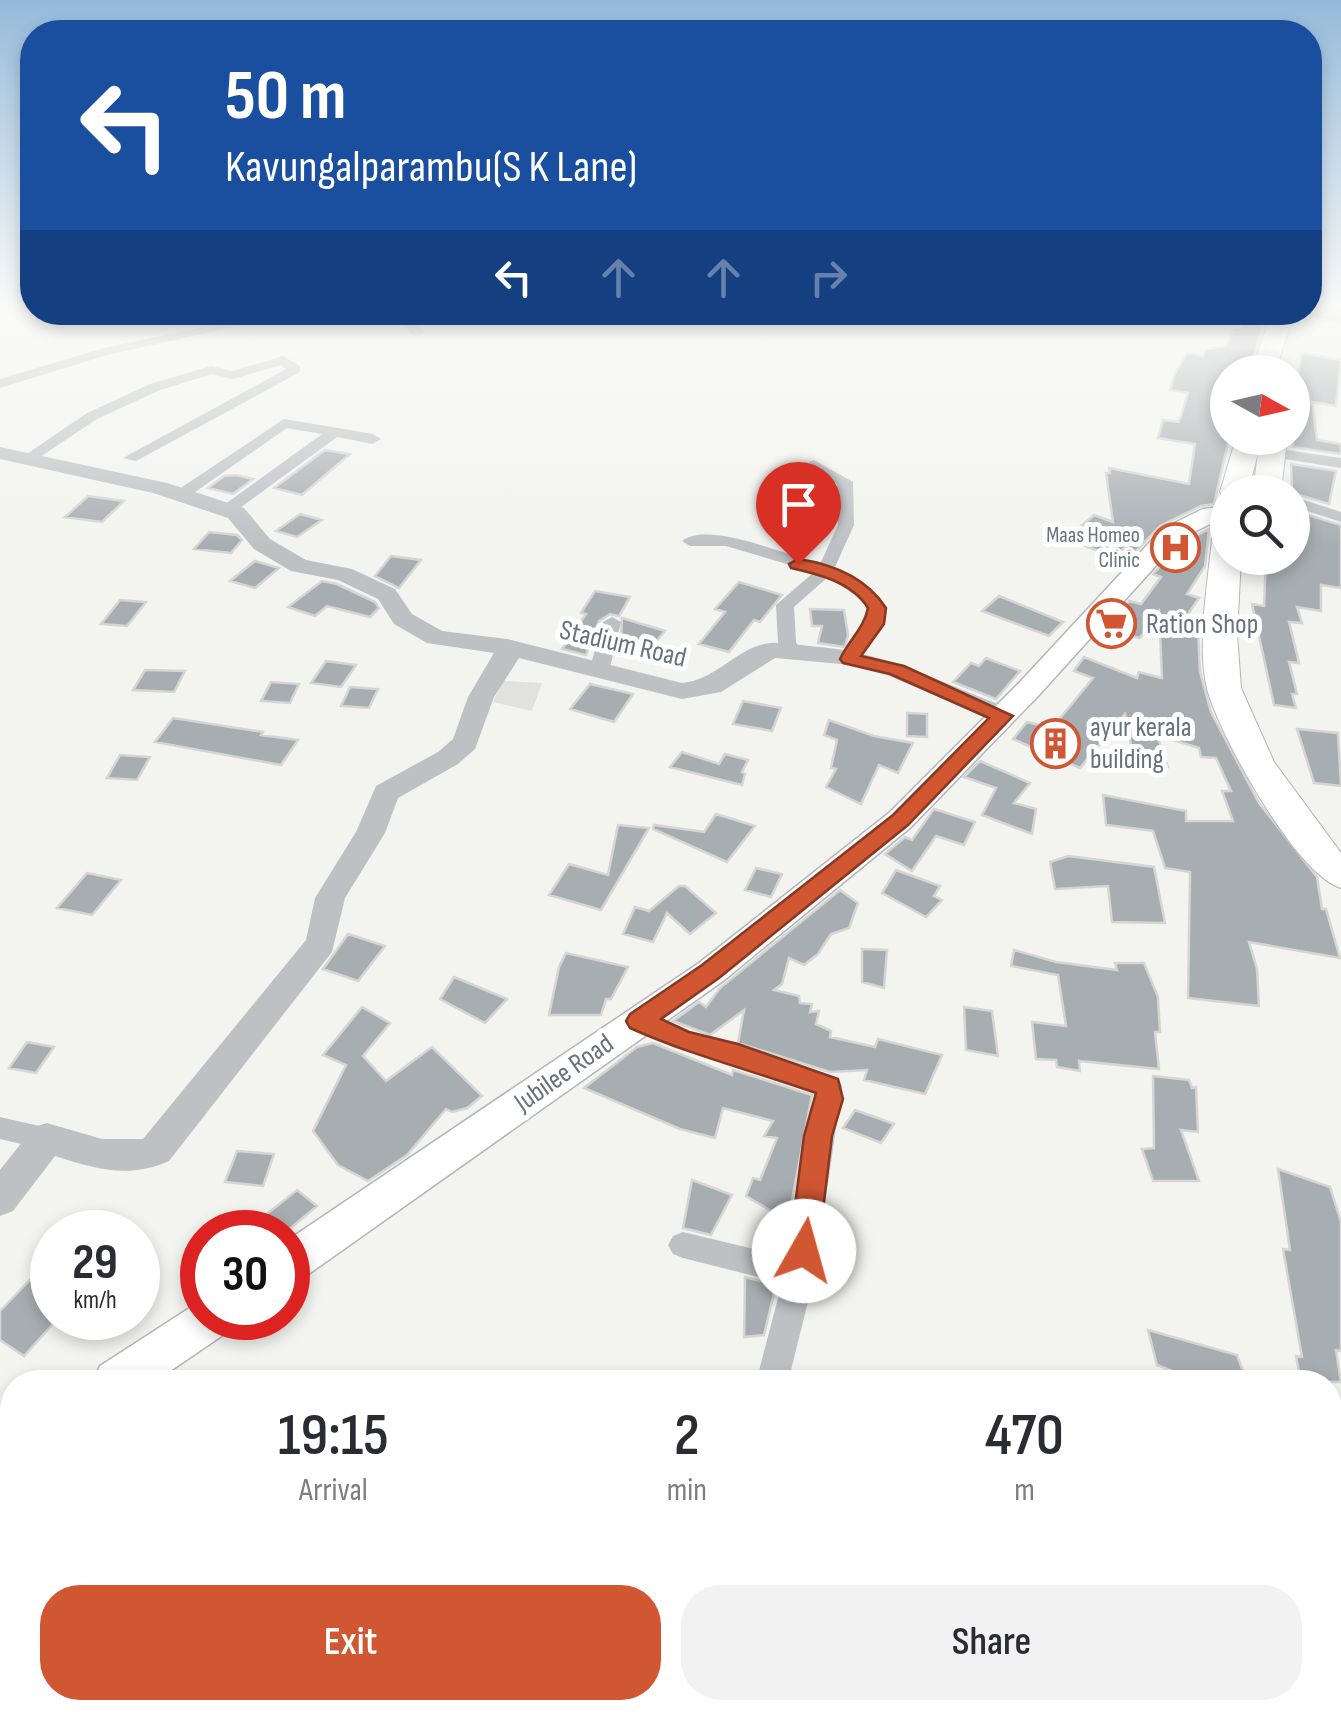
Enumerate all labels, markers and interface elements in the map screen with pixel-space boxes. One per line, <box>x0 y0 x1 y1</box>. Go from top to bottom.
text: 50 m <box>225 55 346 139</box>
icon: left <box>60 60 190 190</box>
text: Kavungalparambu(S K Lane) <box>225 140 637 195</box>
icon: left <box>486 250 541 305</box>
icon: ahead <box>591 250 646 305</box>
icon: ahead <box>696 250 751 305</box>
icon: right <box>801 250 856 305</box>
north arrow <box>1210 355 1310 455</box>
map controls <box>1210 355 1310 575</box>
pin <box>756 462 841 565</box>
button: search <box>1210 475 1310 575</box>
icon: arrive <box>771 477 826 532</box>
place label: Maas Homeo Clinic <box>1046 522 1140 574</box>
hospital icon: Maas Homeo Clinic <box>1149 522 1201 574</box>
supermarket icon: Ration Shop <box>1085 598 1137 650</box>
place label: Ration Shop <box>1146 608 1258 641</box>
street label: Stadium Road <box>557 613 689 675</box>
place label: ayur kerala building <box>1090 711 1191 776</box>
building icon: ayur kerala building <box>1029 717 1081 769</box>
street label: Jubilee Road <box>507 1027 620 1120</box>
position arrow <box>752 1199 856 1303</box>
speed limit sign: 30 <box>180 1210 310 1340</box>
text: 29 <box>72 1233 118 1293</box>
text: km/h <box>73 1285 117 1316</box>
text: 19:15 <box>278 1400 389 1472</box>
text: 2 <box>674 1400 700 1472</box>
text: 470 <box>985 1400 1064 1472</box>
text: Arrival <box>299 1471 368 1510</box>
text: min <box>667 1471 707 1510</box>
text: m <box>1014 1471 1035 1510</box>
button: Exit <box>40 1585 661 1700</box>
button: Share <box>681 1585 1302 1700</box>

